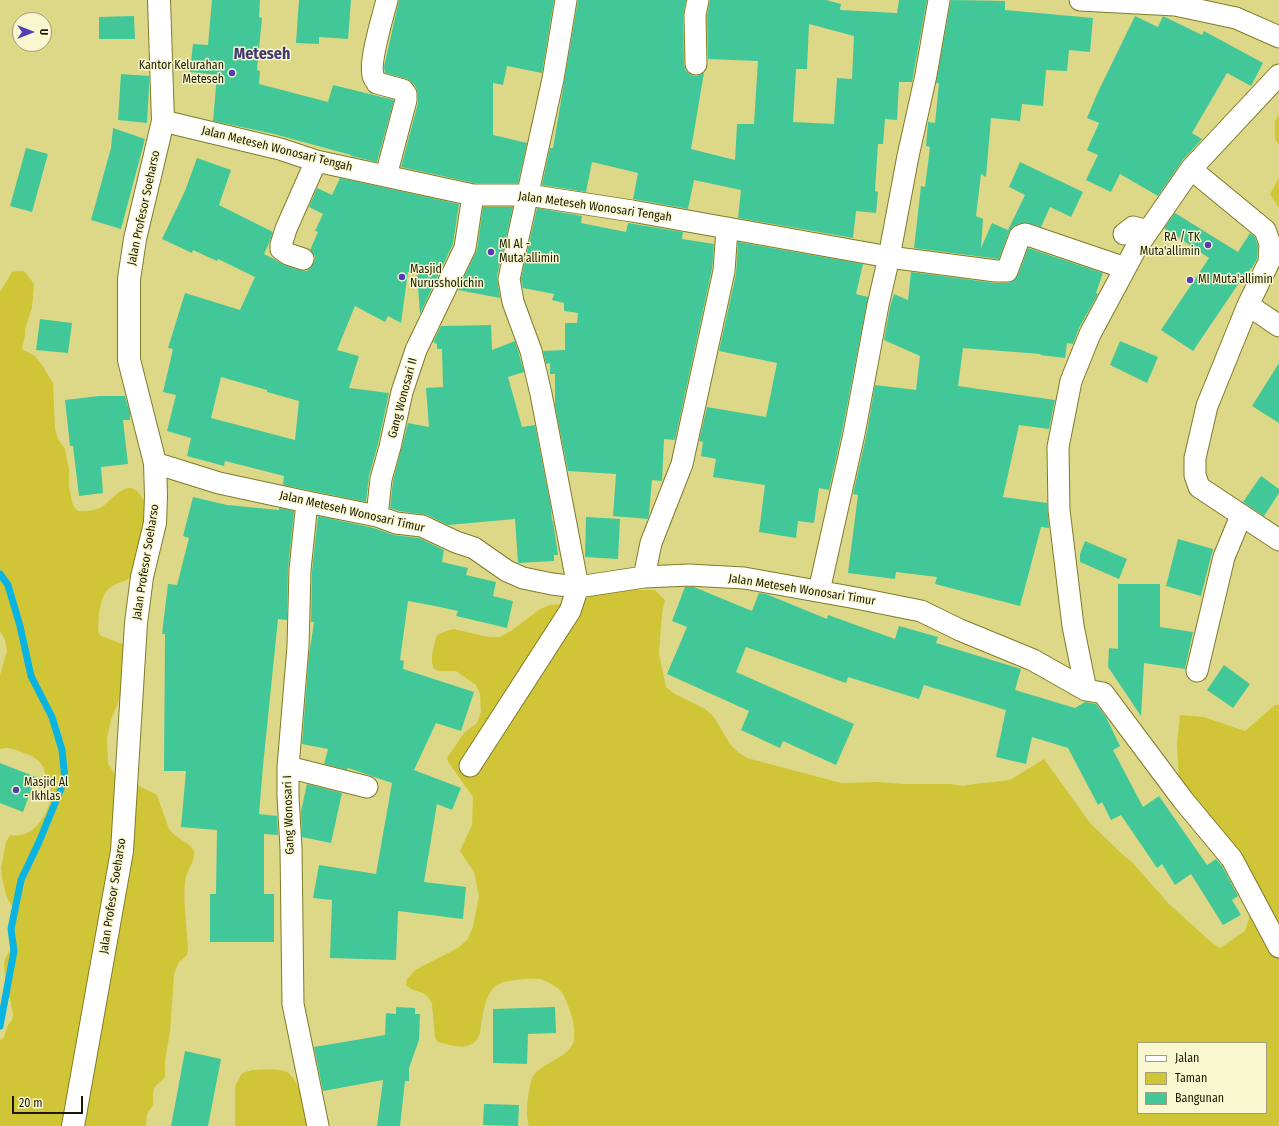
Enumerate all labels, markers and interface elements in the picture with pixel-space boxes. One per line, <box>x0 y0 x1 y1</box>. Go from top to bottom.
north arrow <box>12 12 52 52</box>
text: U <box>37 29 50 35</box>
district label: Meteseh <box>234 45 290 65</box>
place label: Kantor Kelurahan Meteseh <box>139 59 224 87</box>
marker: Kantor Kelurahan Meteseh <box>227 68 237 78</box>
street label: Jalan Meteseh Wonosari Tengah <box>200 123 354 175</box>
street label: Jalan Profesor Soeharso <box>125 149 163 267</box>
street label: Jalan Meteseh Wonosari Tengah <box>517 189 673 225</box>
place label: RA / TK Muta'allimin <box>1140 231 1200 259</box>
place label: MI Al - Muta'allimin <box>499 238 559 266</box>
marker: RA / TK Muta'allimin <box>1203 240 1213 250</box>
marker: MI Al - Muta'allimin <box>486 247 496 257</box>
place label: Masjid Nurussholichin <box>410 263 484 291</box>
marker: Masjid Nurussholichin <box>397 272 407 282</box>
place label: MI Muta'allimin <box>1198 273 1273 287</box>
marker: MI Muta'allimin <box>1185 275 1195 285</box>
street label: Gang Wonosari II <box>385 356 421 440</box>
street label: Jalan Meteseh Wonosari Timur <box>278 488 426 536</box>
street label: Jalan Profesor Soeharso <box>130 503 162 621</box>
street label: Jalan Meteseh Wonosari Timur <box>728 571 876 609</box>
street label: Gang Wonosari I <box>280 775 298 855</box>
place label: Masjid Al - Ikhlas <box>24 776 68 804</box>
marker: Masjid Al - Ikhlas <box>11 785 21 795</box>
street label: Jalan Profesor Soeharso <box>97 837 129 955</box>
legend <box>1137 1042 1267 1114</box>
text: Jalan <box>1175 1051 1199 1065</box>
text: Taman <box>1175 1071 1207 1085</box>
scale bar <box>14 1088 85 1114</box>
text: Bangunan <box>1175 1091 1224 1105</box>
text: 20 m <box>19 1096 43 1110</box>

